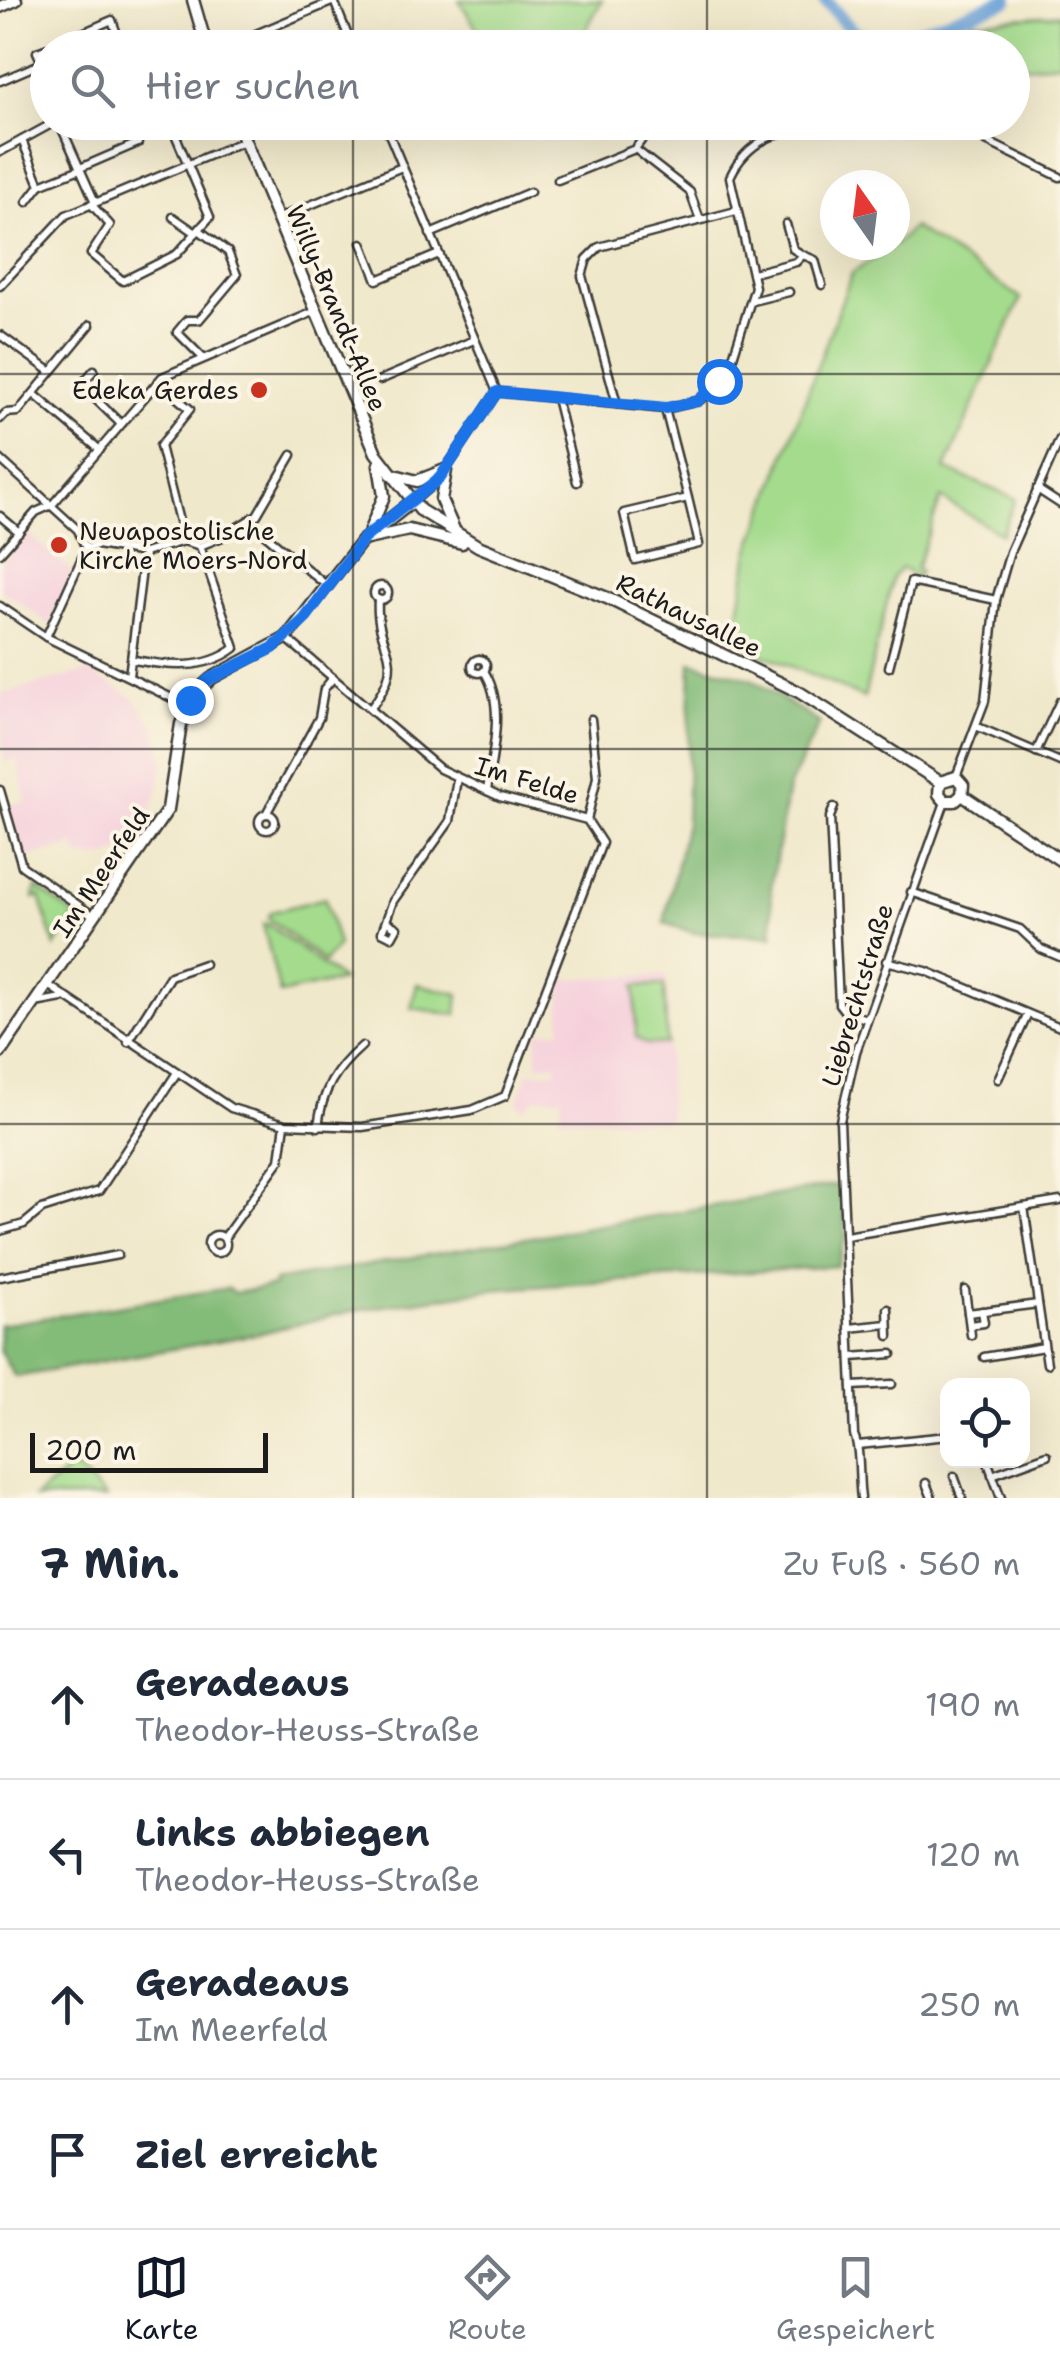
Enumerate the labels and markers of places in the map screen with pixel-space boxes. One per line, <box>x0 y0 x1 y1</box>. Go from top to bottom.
place label: Edeka Gerdes <box>72 373 239 407</box>
marker: Edeka Gerdes <box>248 379 270 401</box>
place label: Neuapostolische Kirche Moers-Nord <box>79 514 308 577</box>
marker: Neuapostolische Kirche Moers-Nord <box>48 534 70 556</box>

